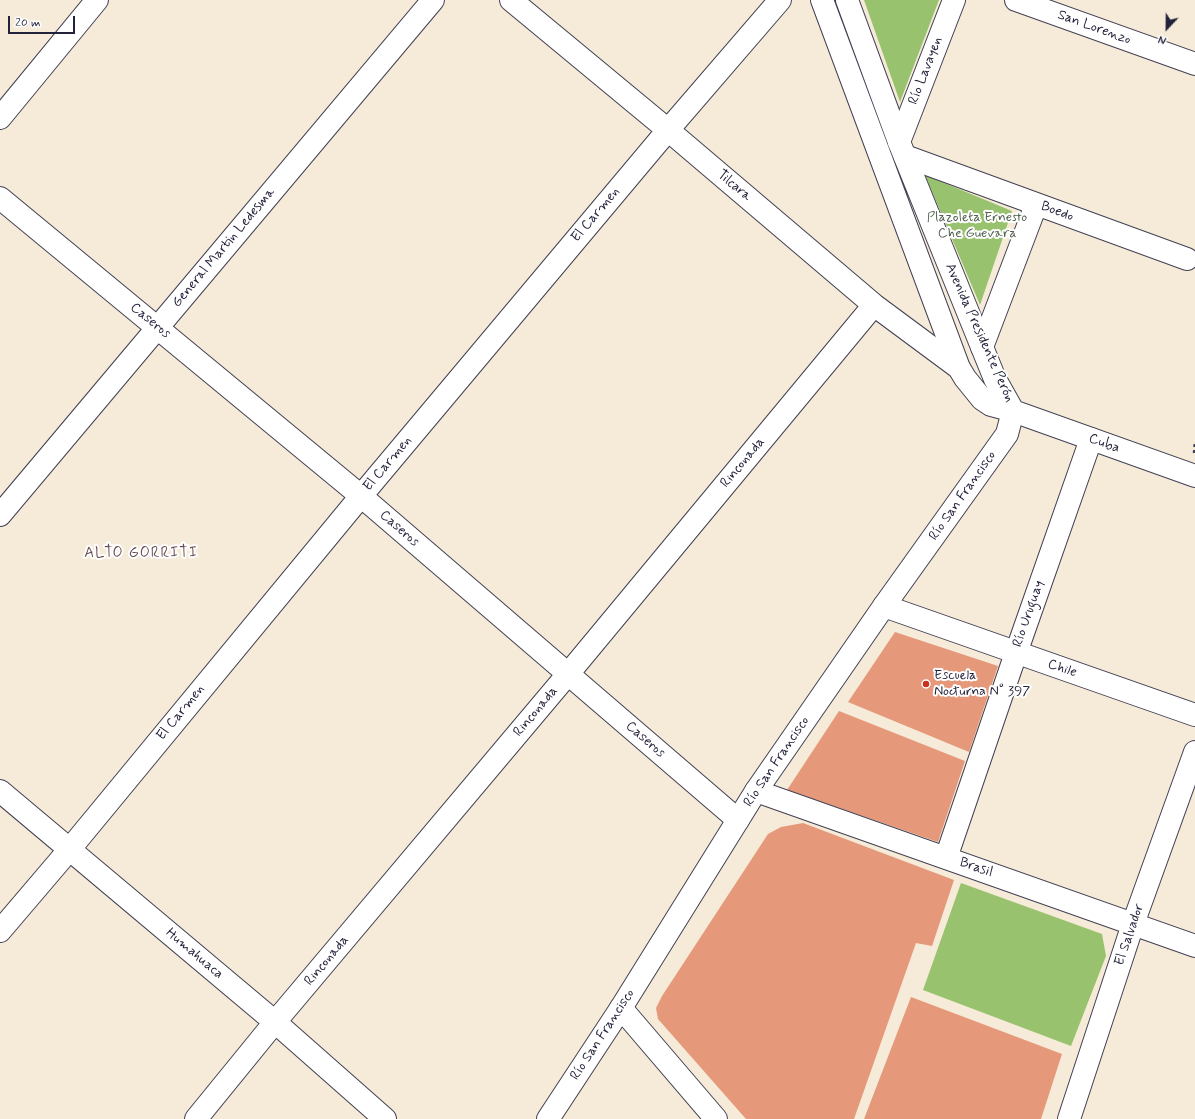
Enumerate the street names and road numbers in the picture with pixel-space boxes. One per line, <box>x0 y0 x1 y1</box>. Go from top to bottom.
street label: San Lorenzo <box>1055 7 1133 49</box>
street label: Río Lavayen <box>905 35 947 107</box>
street label: Tilcara <box>714 167 754 205</box>
street label: El Carmen <box>568 184 624 246</box>
street label: General Martin Ledesma <box>169 185 279 311</box>
street label: Boedo <box>1038 198 1076 226</box>
street label: Avenida Presidente Perón <box>941 261 1017 405</box>
street label: Caseros <box>126 300 174 342</box>
street label: Cuba <box>1086 431 1122 457</box>
street label: El Carmen <box>360 433 416 495</box>
street label: Rinconada <box>717 435 769 491</box>
street label: Río San Francisco <box>926 448 1000 544</box>
street label: Caseros <box>376 507 422 551</box>
street label: Río Uruguay <box>1010 578 1048 650</box>
street label: Chile <box>1045 656 1079 682</box>
street label: El Carmen <box>153 682 209 744</box>
street label: Rinconada <box>510 684 562 740</box>
street label: Río San Francisco <box>741 714 813 810</box>
street label: Caseros <box>622 718 668 762</box>
street label: Brasil <box>957 855 995 881</box>
street label: El Salvador <box>1112 902 1148 968</box>
street label: Humahuaca <box>162 925 226 983</box>
street label: Rinconada <box>301 933 353 989</box>
street label: Río San Francisco <box>567 986 639 1084</box>

